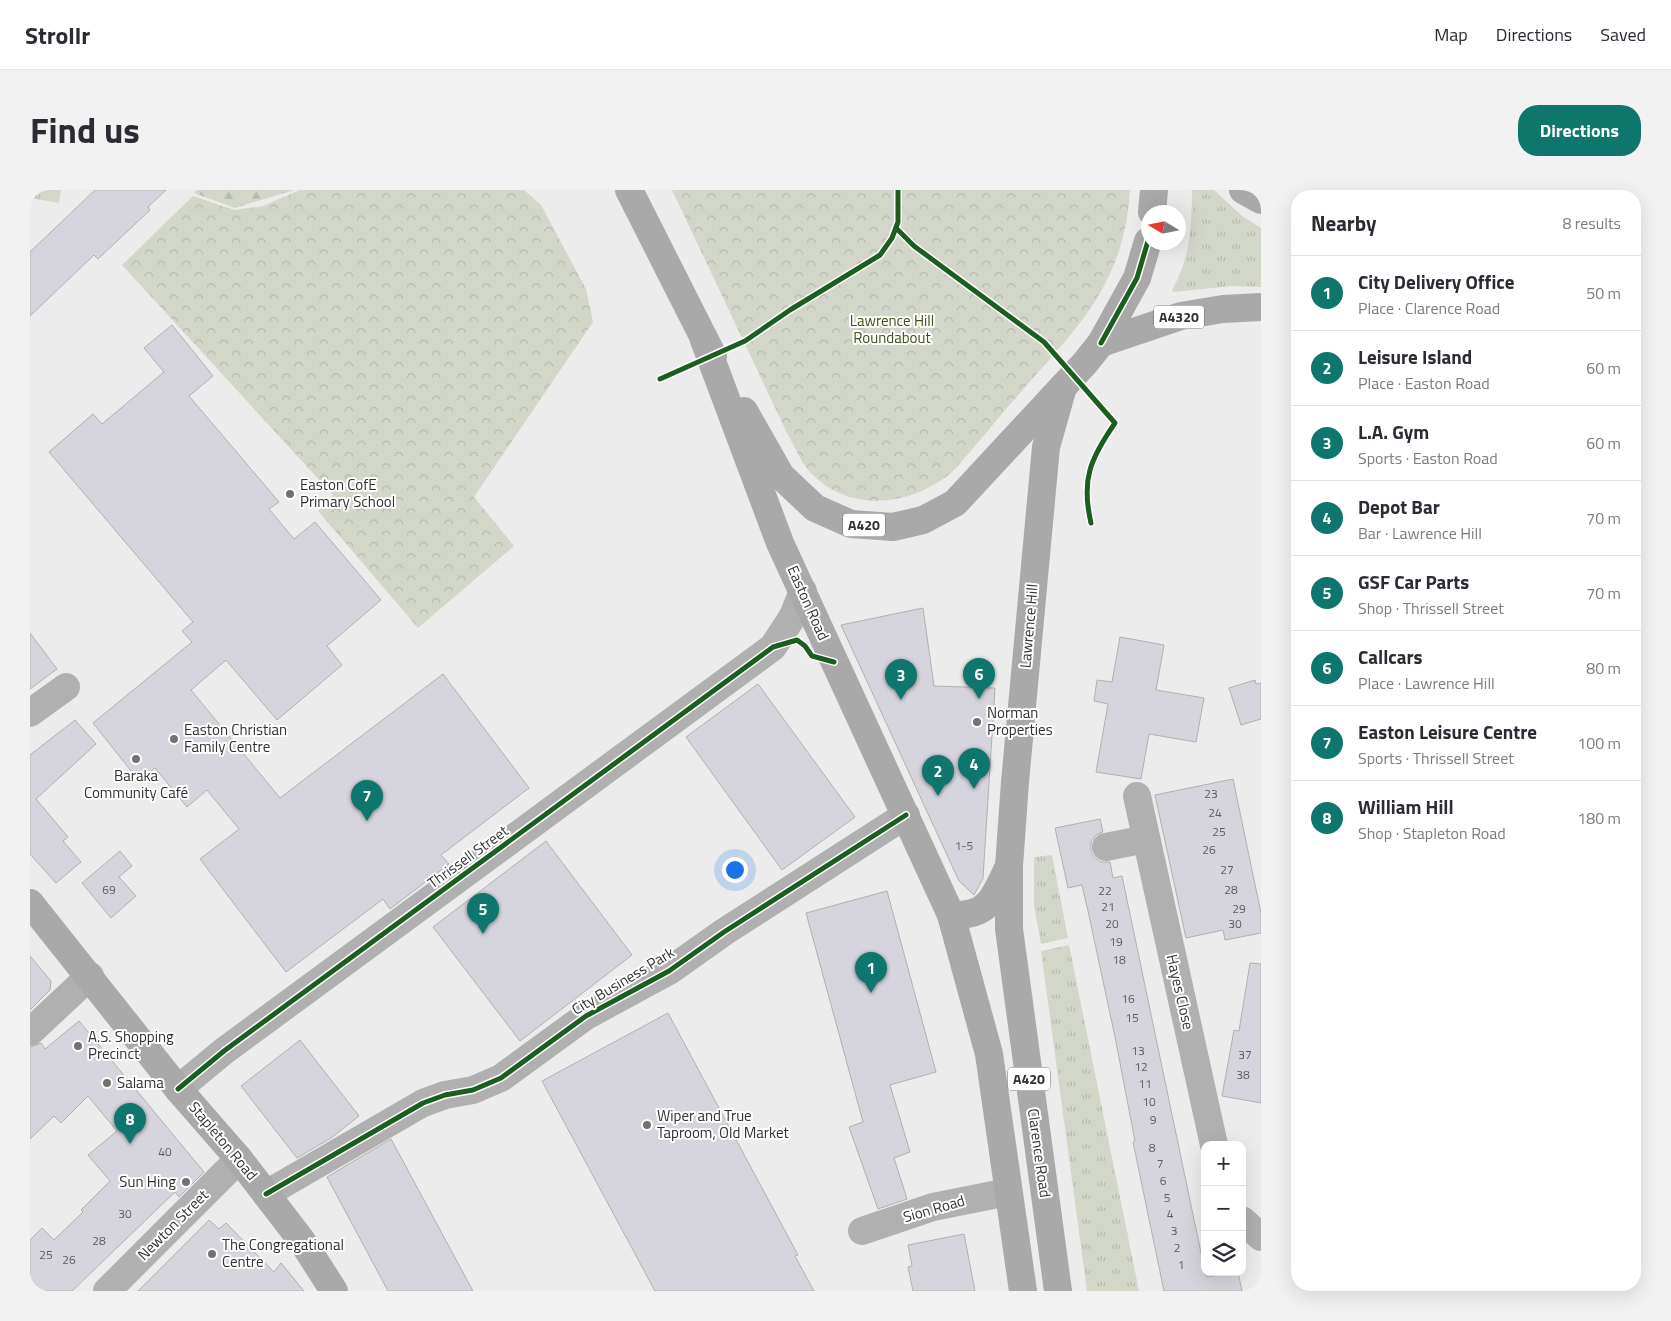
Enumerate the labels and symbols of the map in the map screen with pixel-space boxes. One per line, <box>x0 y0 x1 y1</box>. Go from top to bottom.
north arrow <box>1141 205 1186 250</box>
road number: A4320 <box>1154 305 1204 328</box>
park label: Lawrence Hill Roundabout <box>850 309 934 349</box>
place label: Easton CofE Primary School <box>300 473 395 513</box>
marker: Easton CofE Primary School <box>284 488 296 500</box>
road number: A420 <box>843 514 885 536</box>
street label: Easton Road <box>782 562 835 644</box>
street label: Lawrence Hill <box>1013 583 1044 669</box>
pin: 6 <box>963 658 995 699</box>
pin: 3 <box>885 659 917 700</box>
place label: Norman Properties <box>987 701 1053 741</box>
marker: Norman Properties <box>971 716 983 728</box>
place label: Easton Christian Family Centre <box>184 718 287 758</box>
marker: Easton Christian Family Centre <box>168 733 180 745</box>
pin: 4 <box>958 748 990 789</box>
marker: Baraka Community Café <box>130 753 142 765</box>
pin: 2 <box>922 755 954 796</box>
place label: Baraka Community Café <box>84 764 188 804</box>
pin: 7 <box>351 780 383 821</box>
house number: 23 <box>1204 784 1218 803</box>
house number: 24 <box>1208 803 1222 822</box>
street label: Thrissell Street <box>423 819 513 894</box>
house number: 25 <box>1212 822 1226 841</box>
house number: 1-5 <box>955 836 974 855</box>
house number: 26 <box>1202 840 1216 859</box>
your location <box>722 857 748 883</box>
house number: 27 <box>1220 860 1234 879</box>
house number: 69 <box>102 880 116 899</box>
house number: 28 <box>1224 880 1238 899</box>
house number: 22 <box>1098 881 1112 900</box>
pin: 5 <box>467 893 499 934</box>
house number: 21 <box>1101 897 1115 916</box>
house number: 29 <box>1232 899 1246 918</box>
house number: 20 <box>1105 914 1119 933</box>
house number: 30 <box>1228 914 1242 933</box>
house number: 19 <box>1109 932 1123 951</box>
street label: City Business Park <box>567 941 679 1020</box>
house number: 18 <box>1112 950 1126 969</box>
pin: 1 <box>855 952 887 993</box>
street label: Hayes Close <box>1161 952 1200 1032</box>
house number: 16 <box>1121 989 1135 1008</box>
house number: 15 <box>1125 1008 1139 1027</box>
place label: A.S. Shopping Precinct <box>88 1025 174 1065</box>
marker: A.S. Shopping Precinct <box>72 1040 84 1052</box>
house number: 13 <box>1131 1041 1145 1060</box>
house number: 37 <box>1238 1045 1252 1064</box>
house number: 12 <box>1134 1057 1148 1076</box>
house number: 38 <box>1236 1065 1250 1084</box>
road number: A420 <box>1008 1068 1050 1091</box>
place label: Salama <box>117 1071 164 1094</box>
house number: 11 <box>1138 1074 1152 1093</box>
marker: Salama <box>101 1077 113 1089</box>
house number: 10 <box>1142 1092 1156 1111</box>
street label: Stapleton Road <box>183 1096 263 1185</box>
pin: 8 <box>114 1103 146 1144</box>
place label: Wiper and True Taproom, Old Market <box>657 1104 789 1144</box>
street label: Clarence Road <box>1022 1107 1057 1199</box>
house number: 9 <box>1150 1110 1157 1129</box>
marker: Wiper and True Taproom, Old Market <box>641 1119 653 1131</box>
house number: 8 <box>1149 1138 1156 1157</box>
house number: 40 <box>158 1142 172 1161</box>
house number: 7 <box>1157 1154 1163 1173</box>
place label: Sun Hing <box>119 1170 176 1193</box>
house number: 6 <box>1160 1171 1167 1190</box>
marker: Sun Hing <box>180 1176 192 1188</box>
street label: Newton Street <box>132 1183 214 1265</box>
house number: 5 <box>1164 1188 1171 1207</box>
street label: Sion Road <box>900 1189 967 1228</box>
house number: 30 <box>118 1204 132 1223</box>
house number: 4 <box>1167 1204 1174 1223</box>
house number: 3 <box>1171 1221 1177 1240</box>
house number: 28 <box>92 1231 106 1250</box>
place label: The Congregational Centre <box>222 1233 344 1273</box>
house number: 2 <box>1174 1238 1180 1257</box>
house number: 25 <box>39 1245 53 1264</box>
marker: The Congregational Centre <box>206 1248 218 1260</box>
house number: 26 <box>62 1250 76 1269</box>
house number: 1 <box>1178 1255 1184 1274</box>

